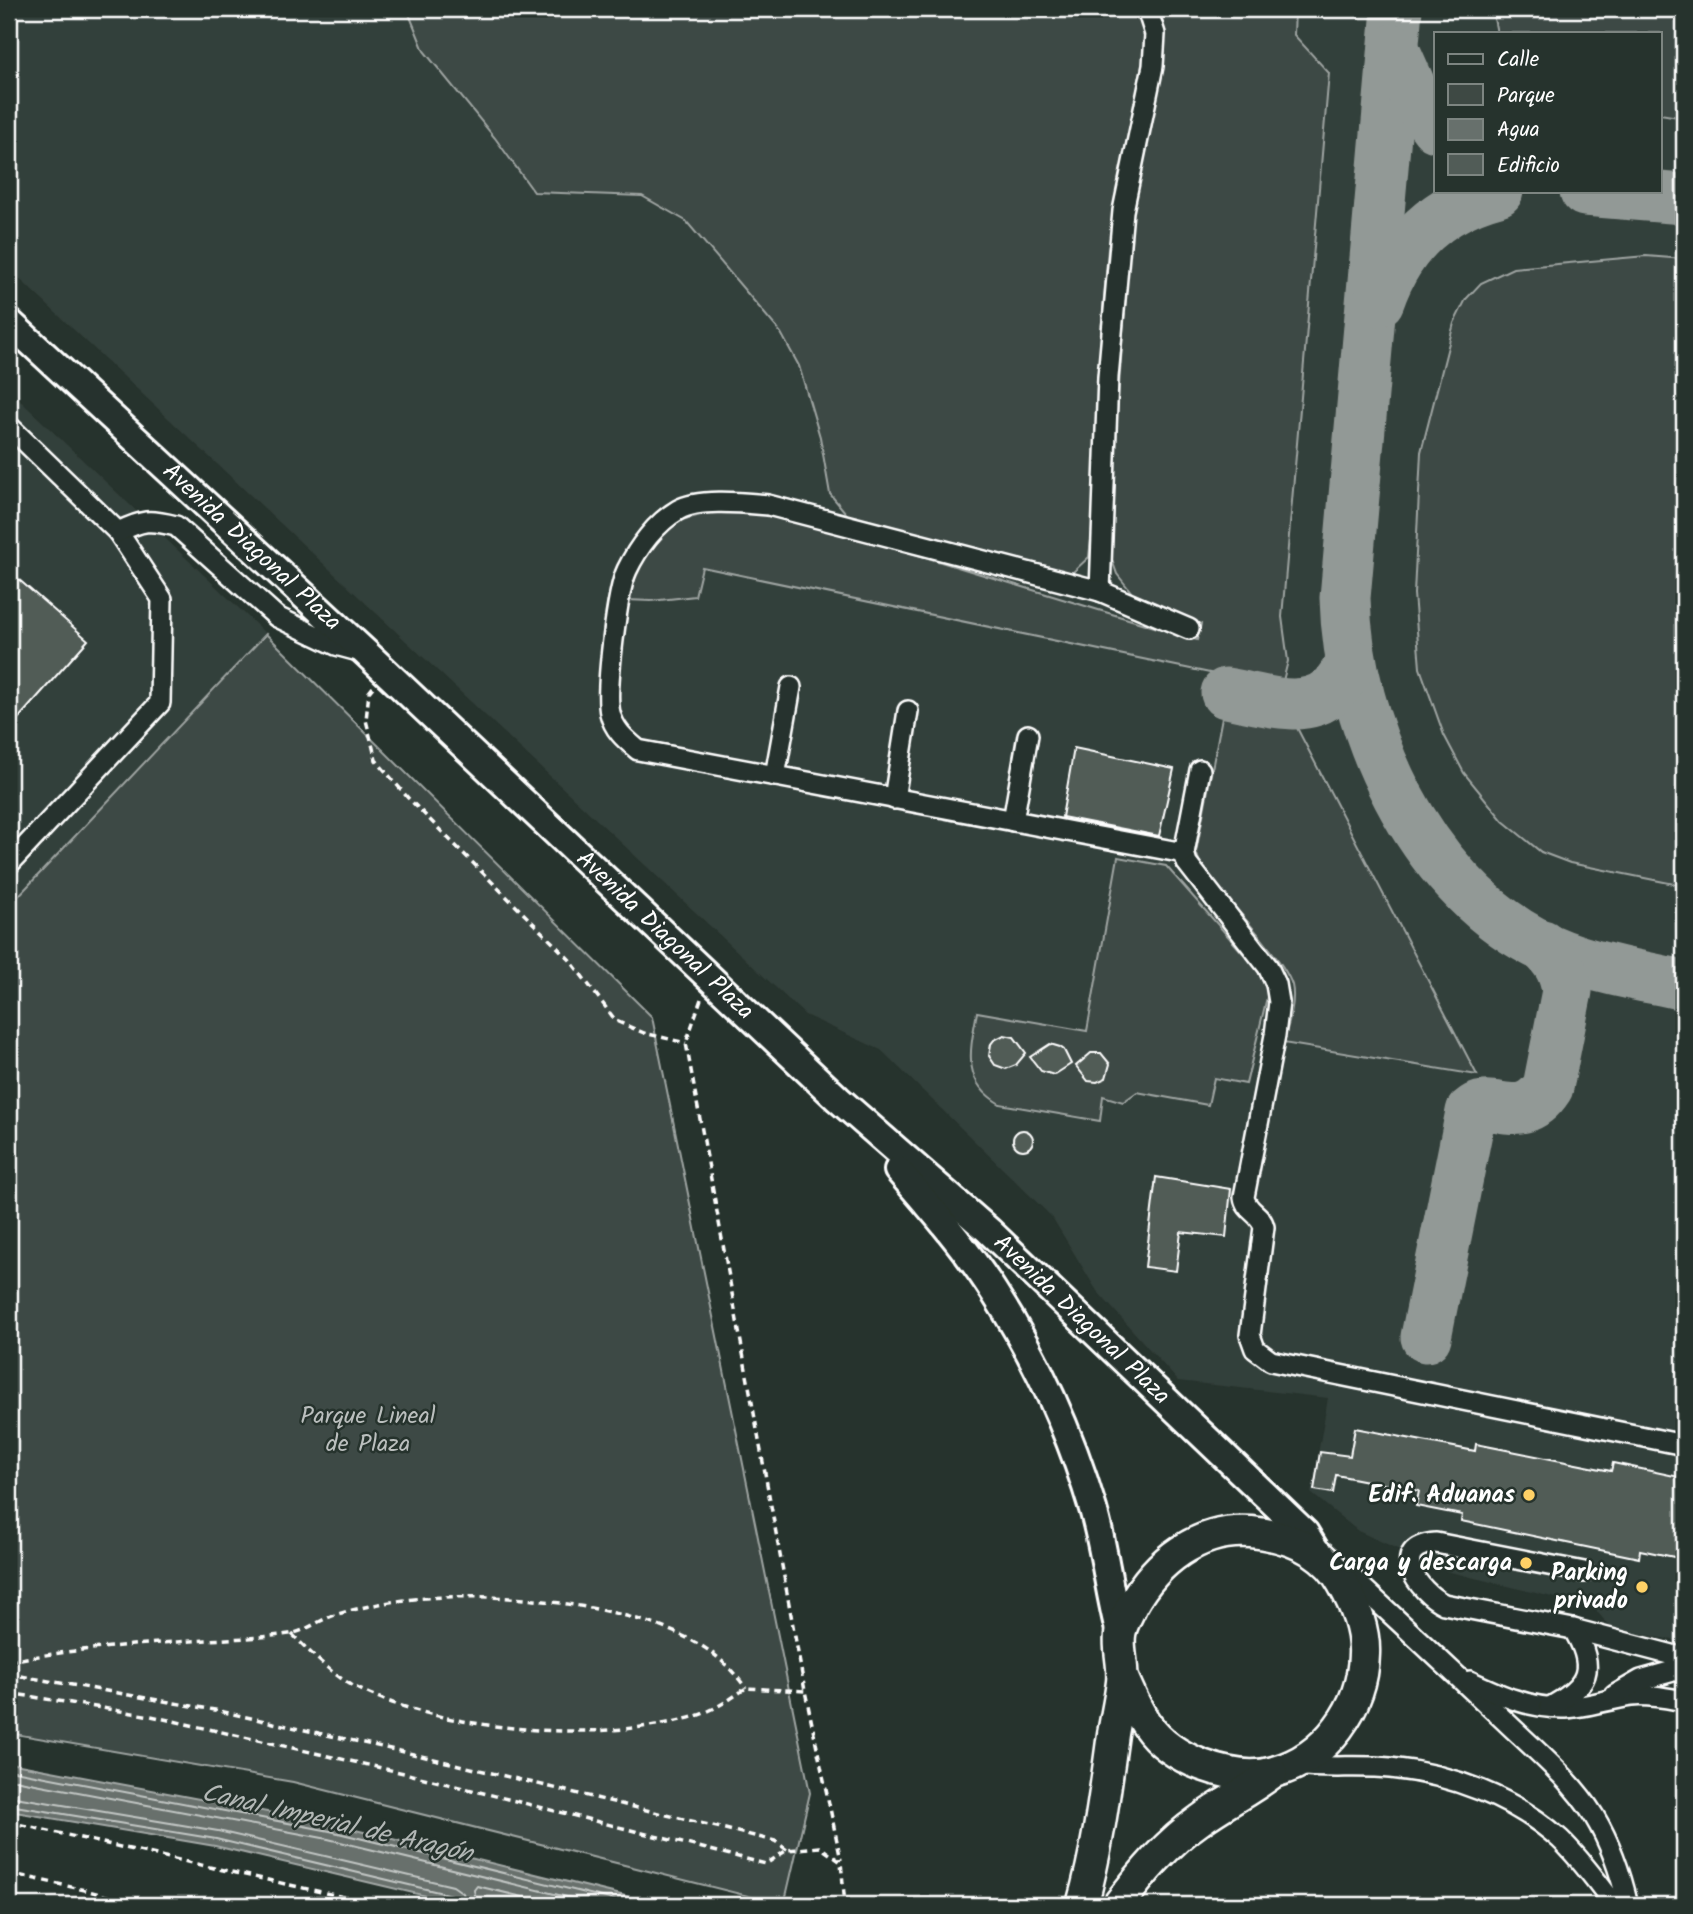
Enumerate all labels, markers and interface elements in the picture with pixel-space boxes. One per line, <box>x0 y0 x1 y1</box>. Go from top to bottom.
legend <box>1434 32 1662 192</box>
text: Calle <box>1497 44 1540 77</box>
text: Parque <box>1497 80 1555 113</box>
text: Agua <box>1497 114 1540 147</box>
text: Edificio <box>1497 150 1560 183</box>
street label: Avenida Diagonal Plaza <box>153 453 351 641</box>
street label: Avenida Diagonal Plaza <box>567 841 763 1030</box>
street label: Avenida Diagonal Plaza <box>984 1225 1179 1414</box>
park label: Parque Lineal de Plaza <box>300 1397 436 1464</box>
place label: Edif. Aduanas <box>1369 1476 1515 1515</box>
marker: Edif. Aduanas <box>1521 1487 1537 1503</box>
place label: Carga y descarga <box>1329 1544 1512 1583</box>
place label: Parking privado <box>1551 1554 1628 1621</box>
marker: Carga y descarga <box>1518 1555 1534 1571</box>
marker: Parking privado <box>1634 1579 1650 1595</box>
water label: Canal Imperial de Aragón <box>197 1772 479 1876</box>

